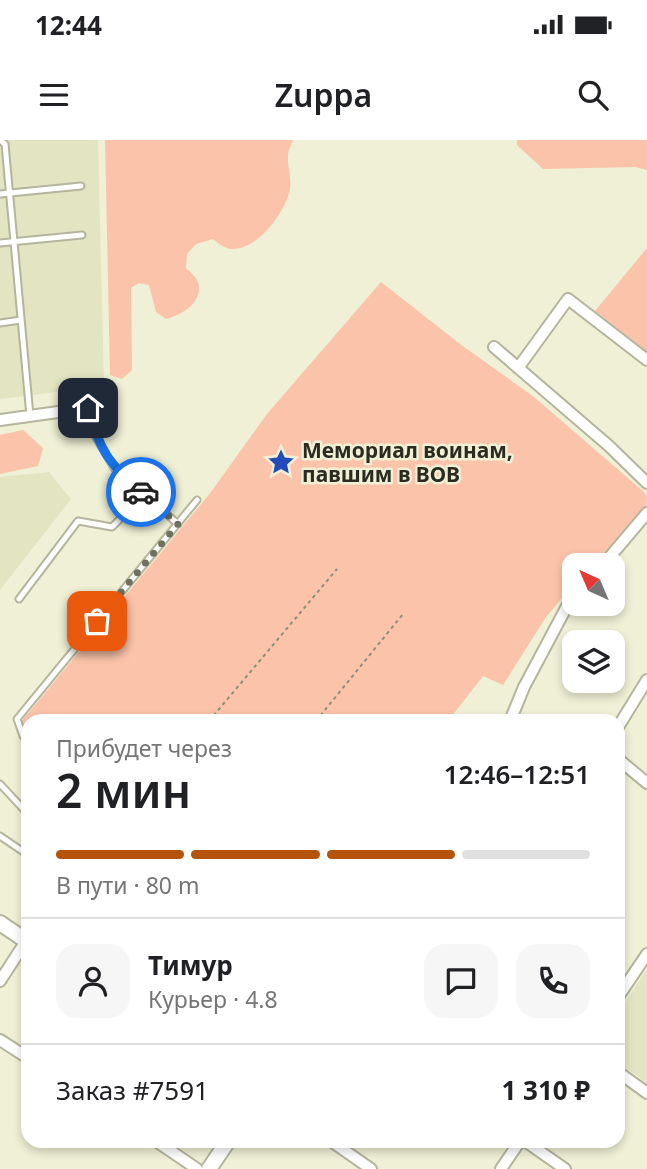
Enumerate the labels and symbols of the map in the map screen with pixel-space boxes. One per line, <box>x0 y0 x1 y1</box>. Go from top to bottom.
pin <box>58 378 118 438</box>
place label: Мемориал воинам, павшим в ВОВ <box>302 436 513 488</box>
place icon: Мемориал воинам, павшим в ВОВ <box>266 447 296 477</box>
courier <box>106 457 176 527</box>
north arrow <box>562 553 625 616</box>
pin <box>67 591 127 651</box>

